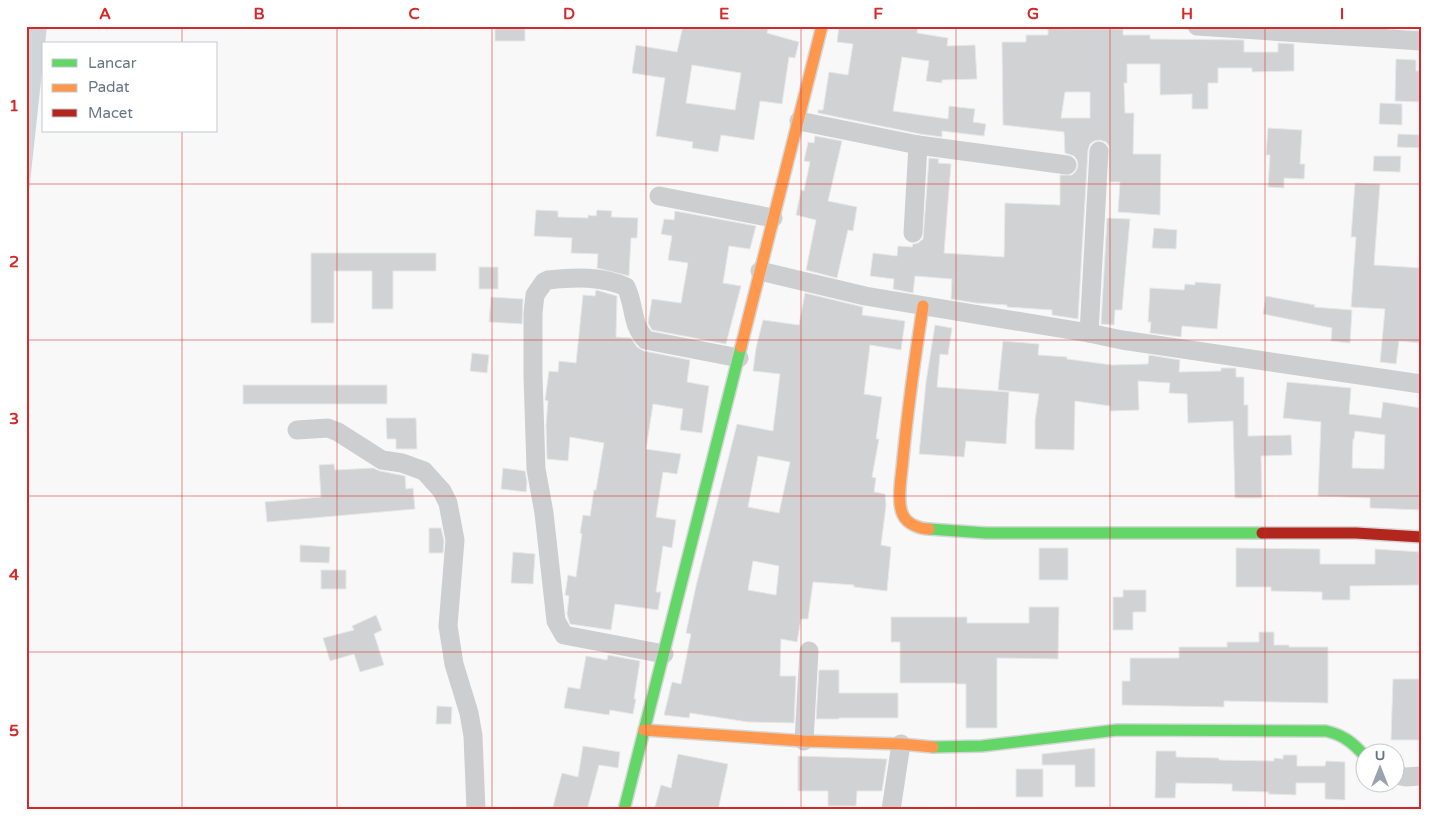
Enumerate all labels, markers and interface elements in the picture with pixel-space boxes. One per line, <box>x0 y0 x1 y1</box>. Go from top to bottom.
text: A <box>99 4 111 24</box>
text: B <box>253 4 265 24</box>
text: C <box>408 4 420 24</box>
text: D <box>563 4 575 24</box>
text: E <box>719 4 729 24</box>
text: F <box>873 4 883 24</box>
text: G <box>1027 4 1039 24</box>
text: H <box>1181 4 1193 24</box>
text: I <box>1340 4 1344 24</box>
legend <box>42 42 218 132</box>
text: Lancar <box>88 54 137 72</box>
text: Padat <box>88 78 130 96</box>
text: 1 <box>9 96 19 116</box>
text: Macet <box>88 104 133 122</box>
text: 2 <box>9 252 19 272</box>
text: 3 <box>9 409 19 429</box>
text: 4 <box>9 565 19 585</box>
text: 5 <box>9 721 19 741</box>
north arrow <box>1354 744 1404 794</box>
text: U <box>1375 747 1385 764</box>

